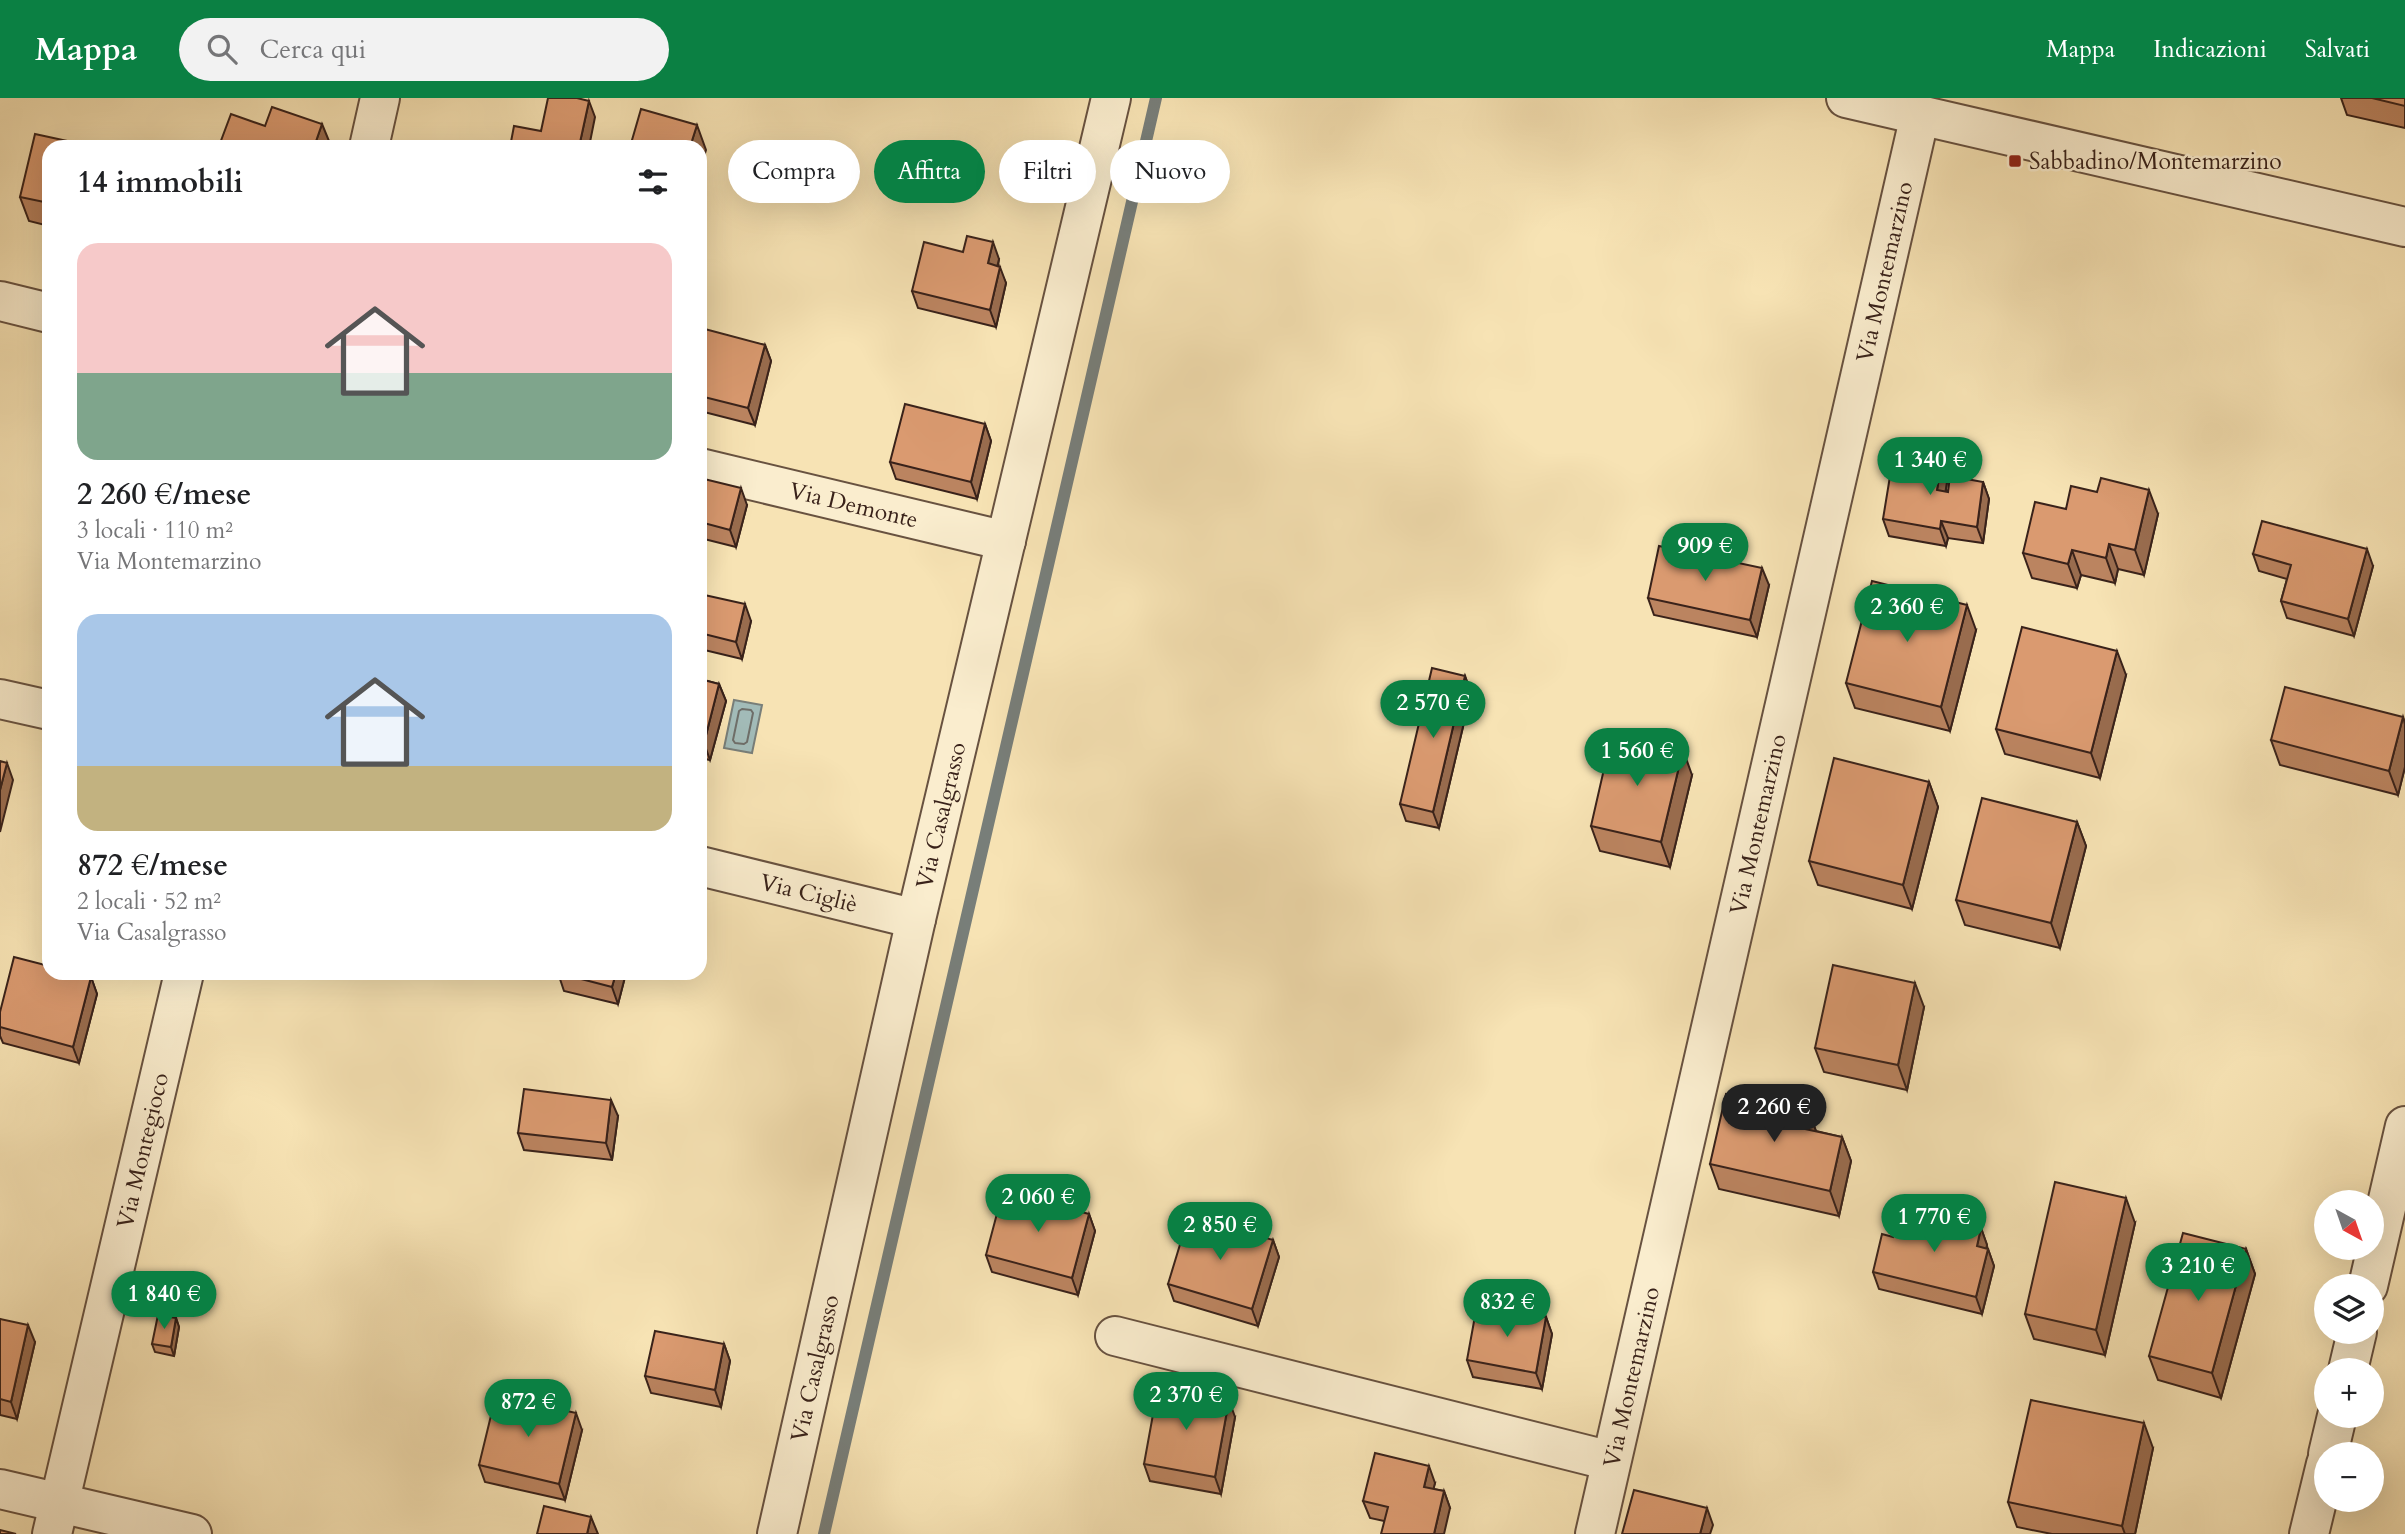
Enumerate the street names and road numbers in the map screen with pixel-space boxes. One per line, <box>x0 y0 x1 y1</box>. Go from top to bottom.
street label: Via Montemarzino <box>1849 178 1920 365</box>
street label: Via Demonte <box>786 475 921 535</box>
street label: Via Montemarzino <box>1722 731 1794 918</box>
street label: Via Casalgrasso <box>909 739 973 892</box>
street label: Via Cigliè <box>757 866 861 920</box>
street label: Via Montegioco <box>109 1070 176 1232</box>
street label: Via Montemarzino <box>1596 1284 1667 1471</box>
street label: Via Casalgrasso <box>783 1292 847 1445</box>

